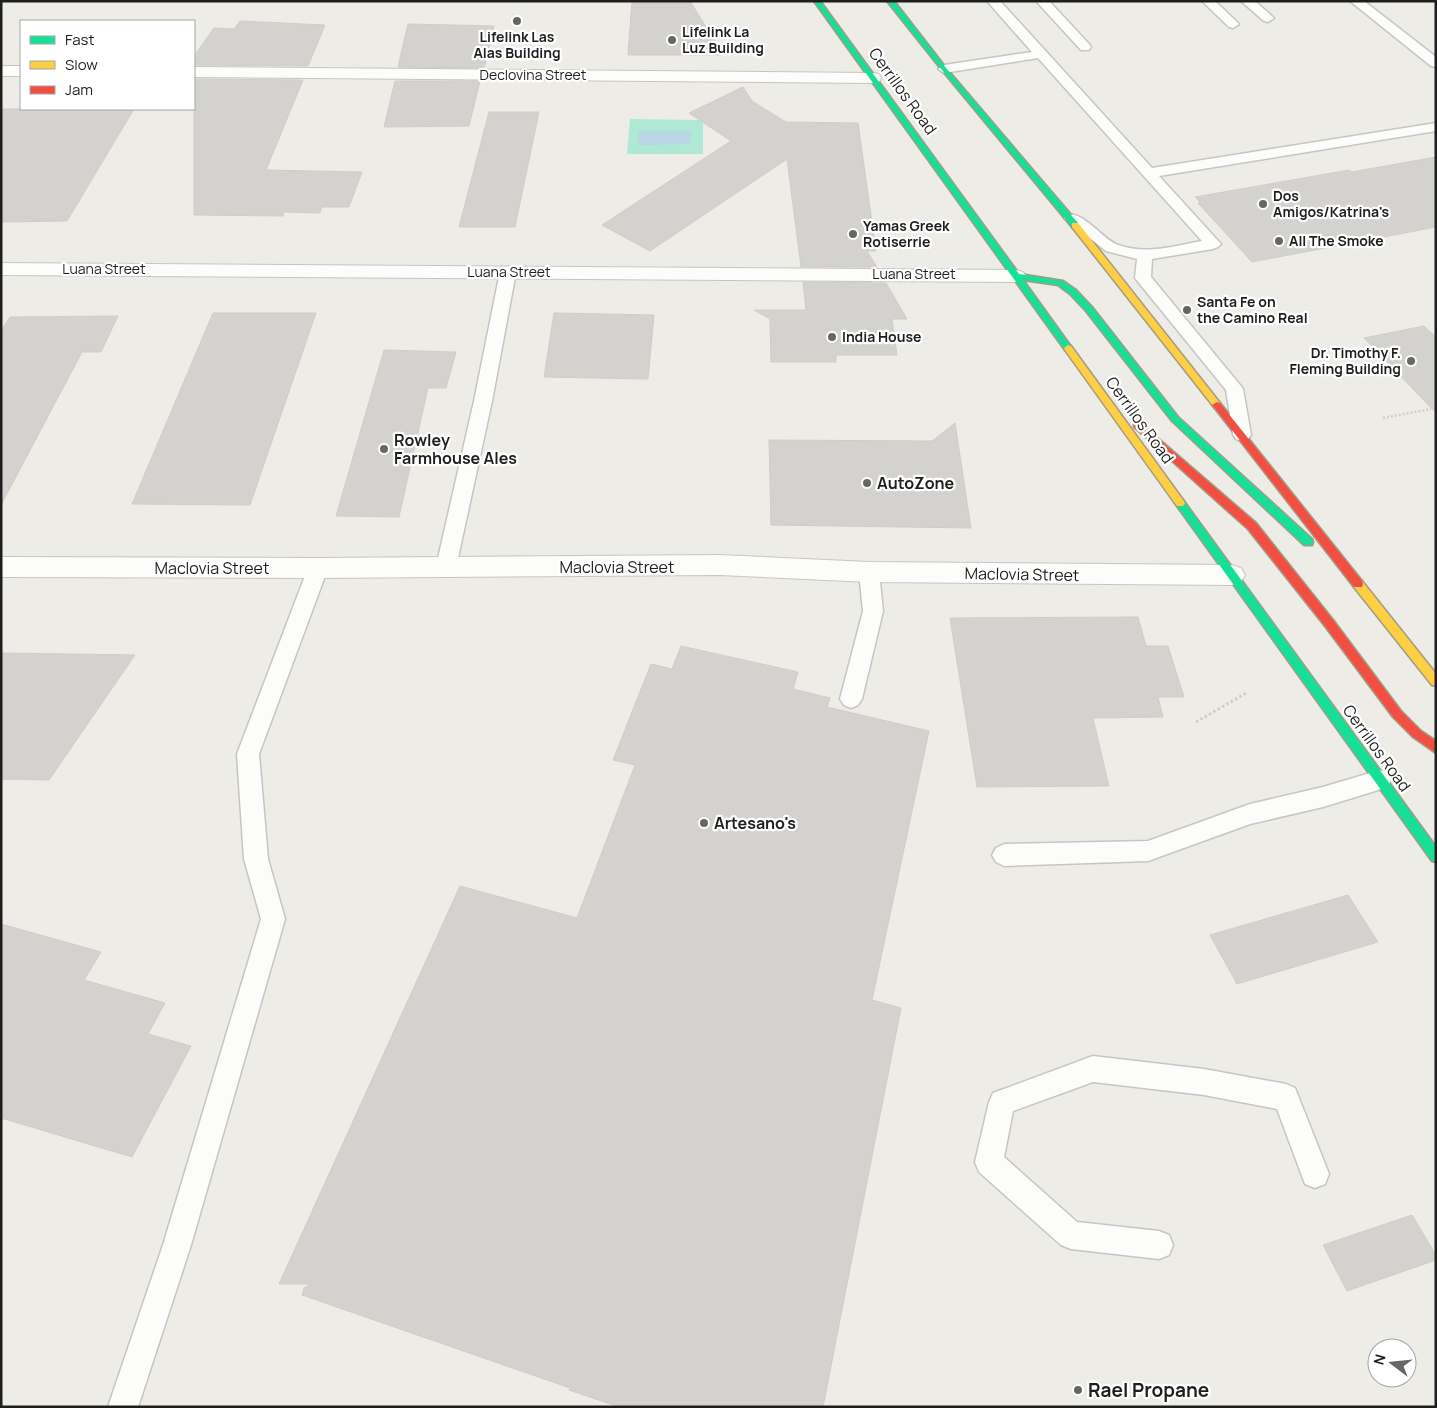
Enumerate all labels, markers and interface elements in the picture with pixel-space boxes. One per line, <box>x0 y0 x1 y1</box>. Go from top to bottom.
marker: Lifelink Las Alas Building <box>511 15 523 27</box>
legend <box>20 20 195 110</box>
place label: Lifelink La Luz Building <box>682 22 764 57</box>
place label: Lifelink Las Alas Building <box>473 27 561 62</box>
text: Fast <box>65 29 94 50</box>
marker: Lifelink La Luz Building <box>666 34 678 46</box>
street label: Cerrillos Road <box>864 43 942 139</box>
text: Slow <box>65 54 98 75</box>
street label: Declovina Street <box>480 65 587 84</box>
text: Jam <box>65 79 93 100</box>
place label: Dos Amigos/Katrina's <box>1273 186 1389 221</box>
marker: Dos Amigos/Katrina's <box>1257 198 1269 210</box>
place label: Yamas Greek Rotiserrie <box>863 216 950 251</box>
marker: Yamas Greek Rotiserrie <box>847 228 859 240</box>
place label: All The Smoke <box>1289 231 1384 250</box>
marker: All The Smoke <box>1273 235 1285 247</box>
street label: Luana Street <box>62 259 146 278</box>
street label: Luana Street <box>467 262 551 281</box>
street label: Luana Street <box>872 264 956 283</box>
place label: Santa Fe on the Camino Real <box>1197 292 1308 327</box>
marker: Santa Fe on the Camino Real <box>1181 304 1193 316</box>
place label: India House <box>842 327 922 346</box>
marker: India House <box>826 331 838 343</box>
place label: Dr. Timothy F. Fleming Building <box>1289 343 1401 378</box>
marker: Dr. Timothy F. Fleming Building <box>1405 355 1417 367</box>
street label: Cerrillos Road <box>1101 372 1179 468</box>
place label: Rowley Farmhouse Ales <box>394 429 517 469</box>
marker: Rowley Farmhouse Ales <box>378 443 390 455</box>
place label: AutoZone <box>877 472 954 494</box>
marker: AutoZone <box>861 477 873 489</box>
street label: Maclovia Street <box>560 556 674 578</box>
street label: Maclovia Street <box>155 557 269 579</box>
street label: Maclovia Street <box>964 562 1080 586</box>
street label: Cerrillos Road <box>1338 700 1416 796</box>
place label: Artesano's <box>714 812 796 834</box>
marker: Artesano's <box>698 817 710 829</box>
north arrow <box>1367 1338 1417 1388</box>
text: N <box>1369 1352 1390 1367</box>
place label: Rael Propane <box>1088 1377 1209 1403</box>
marker: Rael Propane <box>1072 1384 1084 1396</box>

